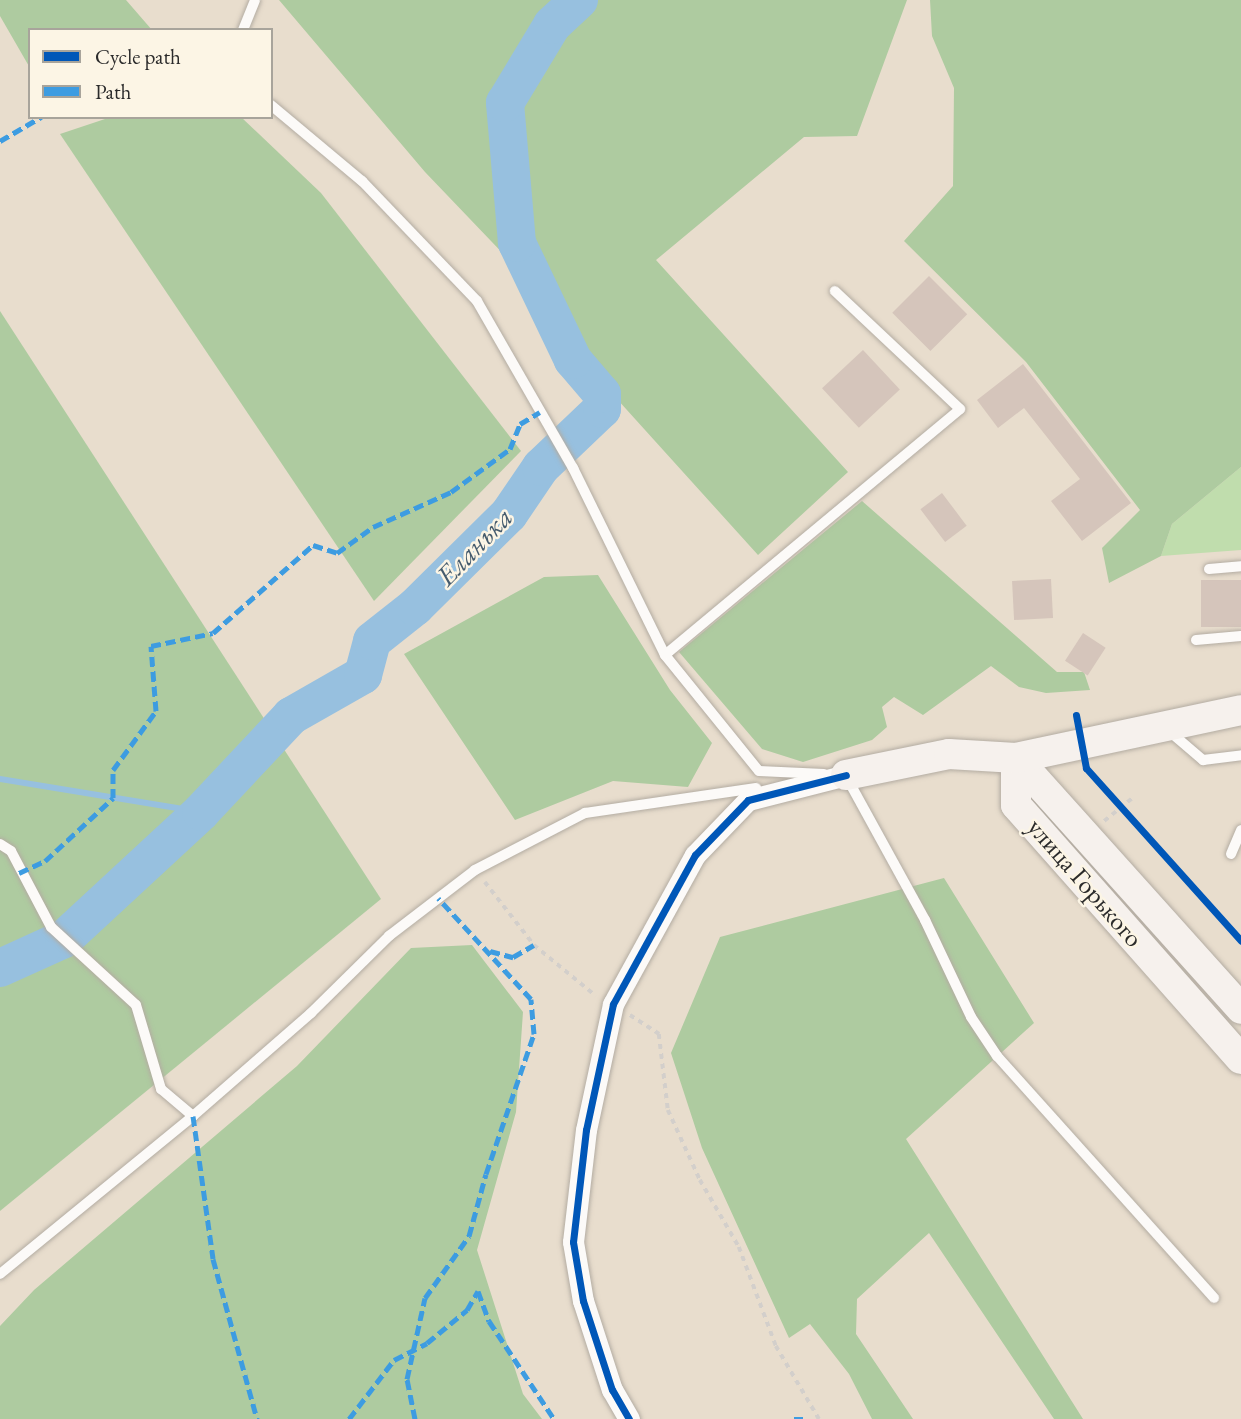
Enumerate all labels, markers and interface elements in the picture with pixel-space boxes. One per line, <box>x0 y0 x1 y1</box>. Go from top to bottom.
legend <box>28 28 273 119</box>
text: Cycle path <box>95 43 181 70</box>
text: Path <box>95 78 131 105</box>
water label: Еланька <box>429 500 519 592</box>
street label: улица Горького <box>1021 812 1149 954</box>

